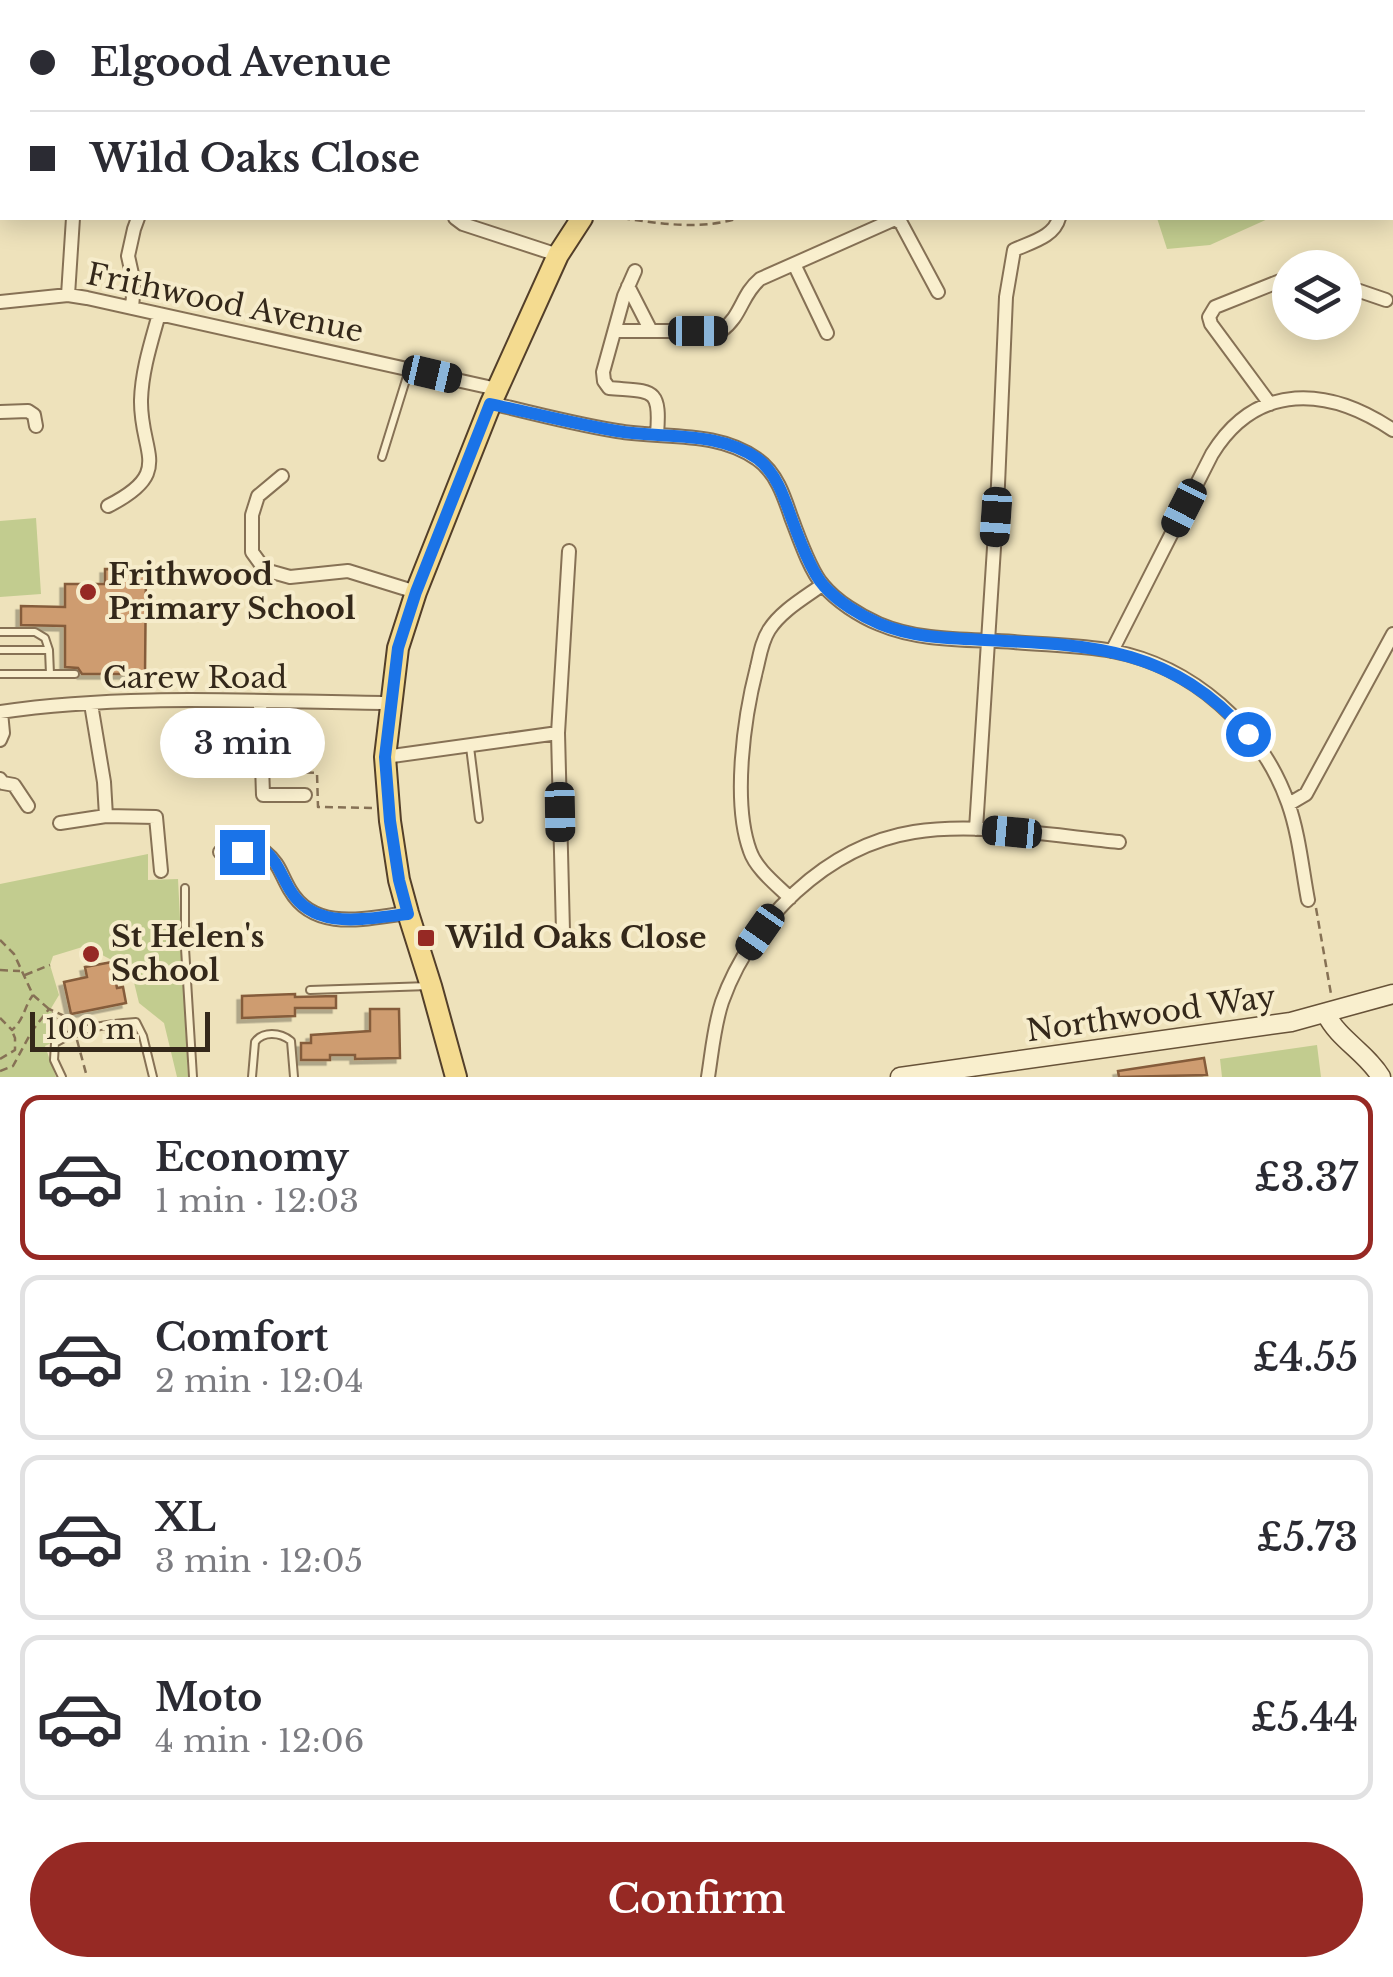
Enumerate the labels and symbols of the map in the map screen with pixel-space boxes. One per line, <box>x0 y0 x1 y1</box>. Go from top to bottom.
street label: Frithwood Avenue <box>83 255 367 350</box>
car <box>668 316 728 346</box>
car <box>399 353 465 395</box>
car <box>1157 474 1211 542</box>
car <box>979 486 1013 548</box>
place label: Frithwood Primary School <box>108 556 356 627</box>
marker: Frithwood Primary School <box>77 581 99 603</box>
street label: Carew Road <box>103 659 287 696</box>
callout: 3 min <box>160 707 324 777</box>
route start <box>1226 712 1271 757</box>
car <box>544 782 576 842</box>
car <box>981 814 1043 850</box>
route end <box>220 830 265 875</box>
car <box>731 899 789 965</box>
place label: St Helen's School <box>111 918 265 989</box>
place label: Wild Oaks Close <box>445 919 707 956</box>
marker: Wild Oaks Close <box>415 927 437 949</box>
marker: St Helen's School <box>80 943 102 965</box>
street label: Northwood Way <box>1024 978 1278 1049</box>
scale bar <box>30 1007 210 1052</box>

